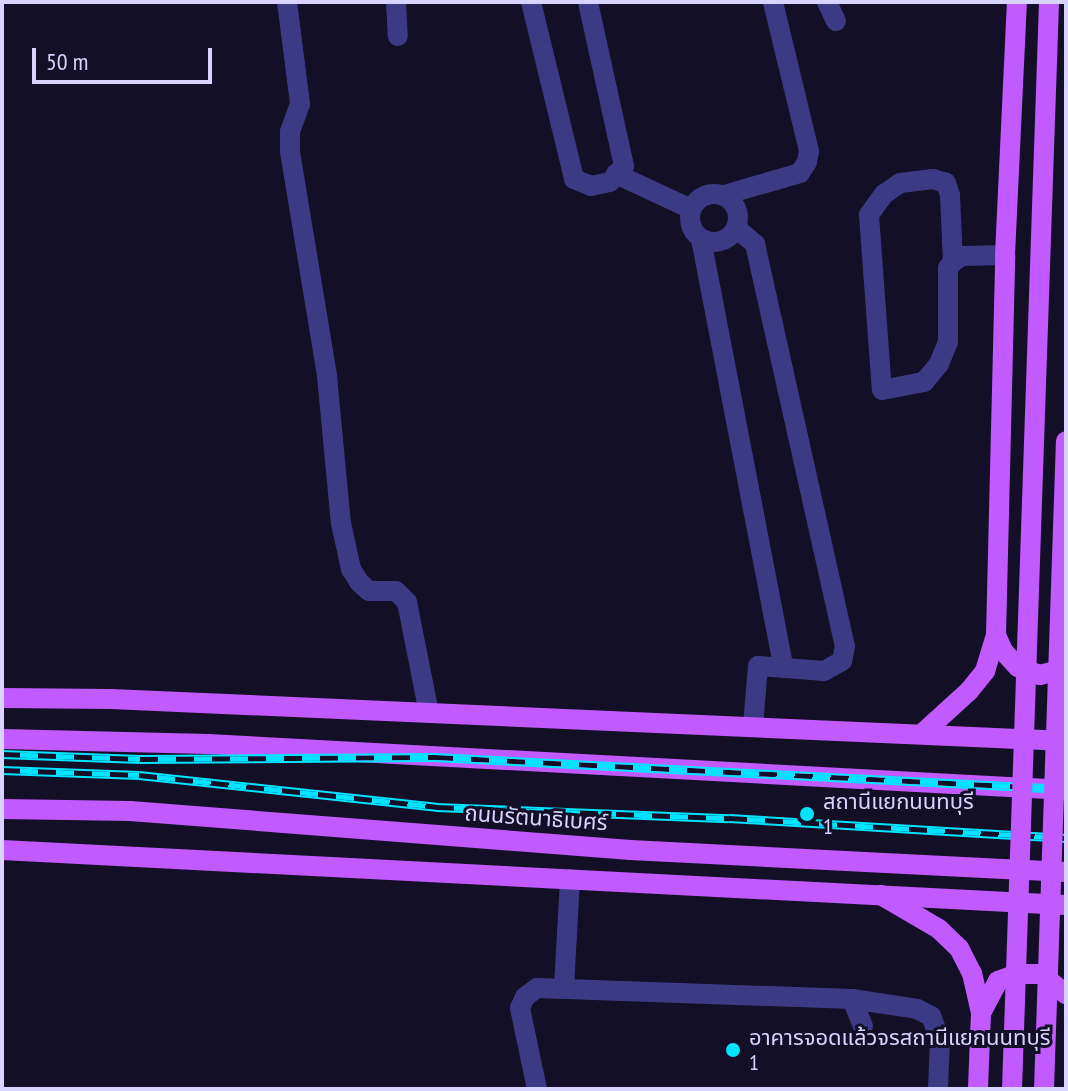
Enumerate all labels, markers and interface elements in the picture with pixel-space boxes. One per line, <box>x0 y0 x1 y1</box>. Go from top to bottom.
scale bar <box>36 32 216 82</box>
text: 50 m <box>46 46 88 77</box>
place label: สถานีแยกนนทบุรี 1 <box>823 788 974 840</box>
street label: ถนนรัตนาธิเบศร์ <box>464 800 608 836</box>
marker: สถานีแยกนนทบุรี 1 <box>798 805 816 823</box>
place label: อาคารจอดแล้วจรสถานีแยกนนทบุรี 1 <box>749 1024 1050 1076</box>
marker: อาคารจอดแล้วจรสถานีแยกนนทบุรี 1 <box>724 1041 742 1059</box>

